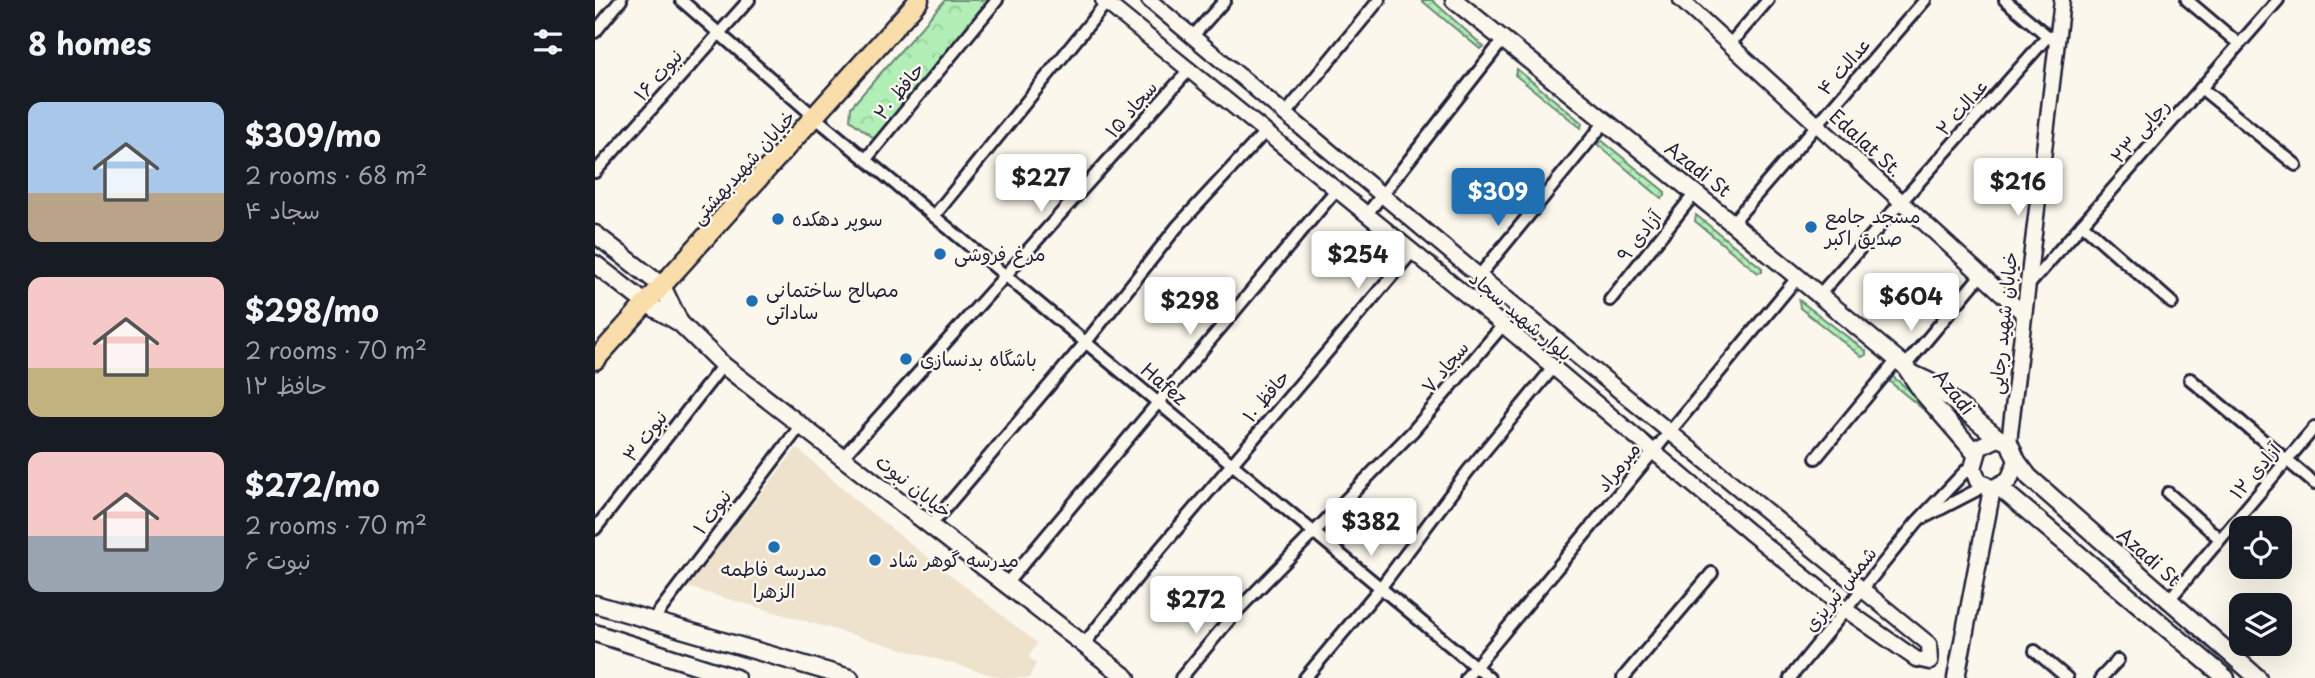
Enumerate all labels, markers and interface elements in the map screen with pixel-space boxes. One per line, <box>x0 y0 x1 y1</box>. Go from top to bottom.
text: 8 homes <box>28 20 151 65</box>
icon: filters <box>529 23 567 61</box>
street label: عدالت ۴ <box>1810 30 1877 101</box>
street label: نبوت ۱۶ <box>626 42 688 106</box>
street label: حافظ ۲۰ <box>866 56 930 125</box>
street label: عدالت ۲ <box>1928 71 1994 141</box>
street label: سجاد ۱۵ <box>1097 74 1163 143</box>
street label: رجایی ۲۳ <box>2103 92 2175 169</box>
street label: Edalat St. <box>1824 102 1909 183</box>
street label: خیابان شهیدبهشتی <box>683 103 801 230</box>
text: $309/mo <box>245 112 381 157</box>
icon: home <box>84 130 168 214</box>
street label: Azadi St <box>1660 134 1738 203</box>
pin: $227 <box>1000 154 1082 214</box>
text: 2 rooms · 68 m² <box>245 157 427 192</box>
pin: $216 <box>1977 158 2059 218</box>
text: $227 <box>1012 159 1070 194</box>
text: $216 <box>1990 163 2046 198</box>
pin: $309 <box>1457 168 1539 228</box>
text: $309 <box>1468 173 1528 208</box>
text: سجاد ۴ <box>245 192 320 227</box>
place label: مسجد جامع صدیق اکبر <box>1823 201 1920 251</box>
street label: آزادی ۹ <box>1609 203 1668 267</box>
place label: سوپر دهکده <box>792 204 883 232</box>
marker: سوپر دهکده <box>770 211 786 227</box>
marker: مسجد جامع صدیق اکبر <box>1803 219 1819 235</box>
pin: $254 <box>1317 232 1399 291</box>
text: $254 <box>1327 236 1389 271</box>
place label: مرغ فروشی <box>954 239 1046 268</box>
marker: مرغ فروشی <box>932 246 948 262</box>
street label: خیابان شهید رجایی <box>1981 250 2023 396</box>
street label: بلوار شهید سجاد <box>1464 264 1579 367</box>
pin: $604 <box>1870 274 1952 333</box>
place label: مصالح ساختمانی ساداتی <box>766 275 899 325</box>
pin: $298 <box>1149 278 1231 337</box>
text: $604 <box>1879 278 1943 313</box>
text: $298 <box>1160 282 1220 317</box>
text: $298/mo <box>245 287 379 332</box>
marker: مصالح ساختمانی ساداتی <box>744 293 760 309</box>
icon: home <box>84 305 168 389</box>
text: 2 rooms · 70 m² <box>245 332 427 367</box>
street label: سجاد ۷ <box>1414 334 1475 399</box>
place label: باشگاه بدنسازی <box>920 344 1037 372</box>
marker: باشگاه بدنسازی <box>898 351 914 367</box>
street label: Hafez <box>1135 355 1194 411</box>
street label: Azadi <box>1928 362 1982 420</box>
street label: حافظ ۱۰ <box>1235 363 1296 428</box>
text: حافظ ۱۲ <box>245 367 327 402</box>
street label: نبوت ۳ <box>615 404 673 467</box>
street label: میرمراد <box>1588 435 1646 497</box>
street label: آزادی ۱۲ <box>2222 435 2287 505</box>
street label: خیابان نبوت <box>871 447 959 524</box>
text: $272/mo <box>245 462 380 507</box>
icon: home <box>84 480 168 564</box>
street label: نبوت ۱ <box>685 483 737 540</box>
pin: $382 <box>1330 498 1412 558</box>
text: $382 <box>1342 503 1400 538</box>
text: 2 rooms · 70 m² <box>245 507 427 542</box>
map controls <box>2229 516 2292 656</box>
button: locate <box>2229 516 2292 579</box>
street label: Azadi St <box>2112 520 2188 593</box>
marker: مدرسه فاطمه الزهرا <box>766 539 782 555</box>
street label: شمس تبریزی <box>1796 540 1882 637</box>
text: نبوت ۶ <box>245 542 311 577</box>
place label: مدرسه گوهر شاد <box>889 545 1019 573</box>
marker: مدرسه گوهر شاد <box>867 552 883 568</box>
place label: مدرسه فاطمه الزهرا <box>721 554 827 604</box>
pin: $272 <box>1155 576 1237 636</box>
text: $272 <box>1166 581 1226 616</box>
button: layers <box>2229 593 2292 656</box>

